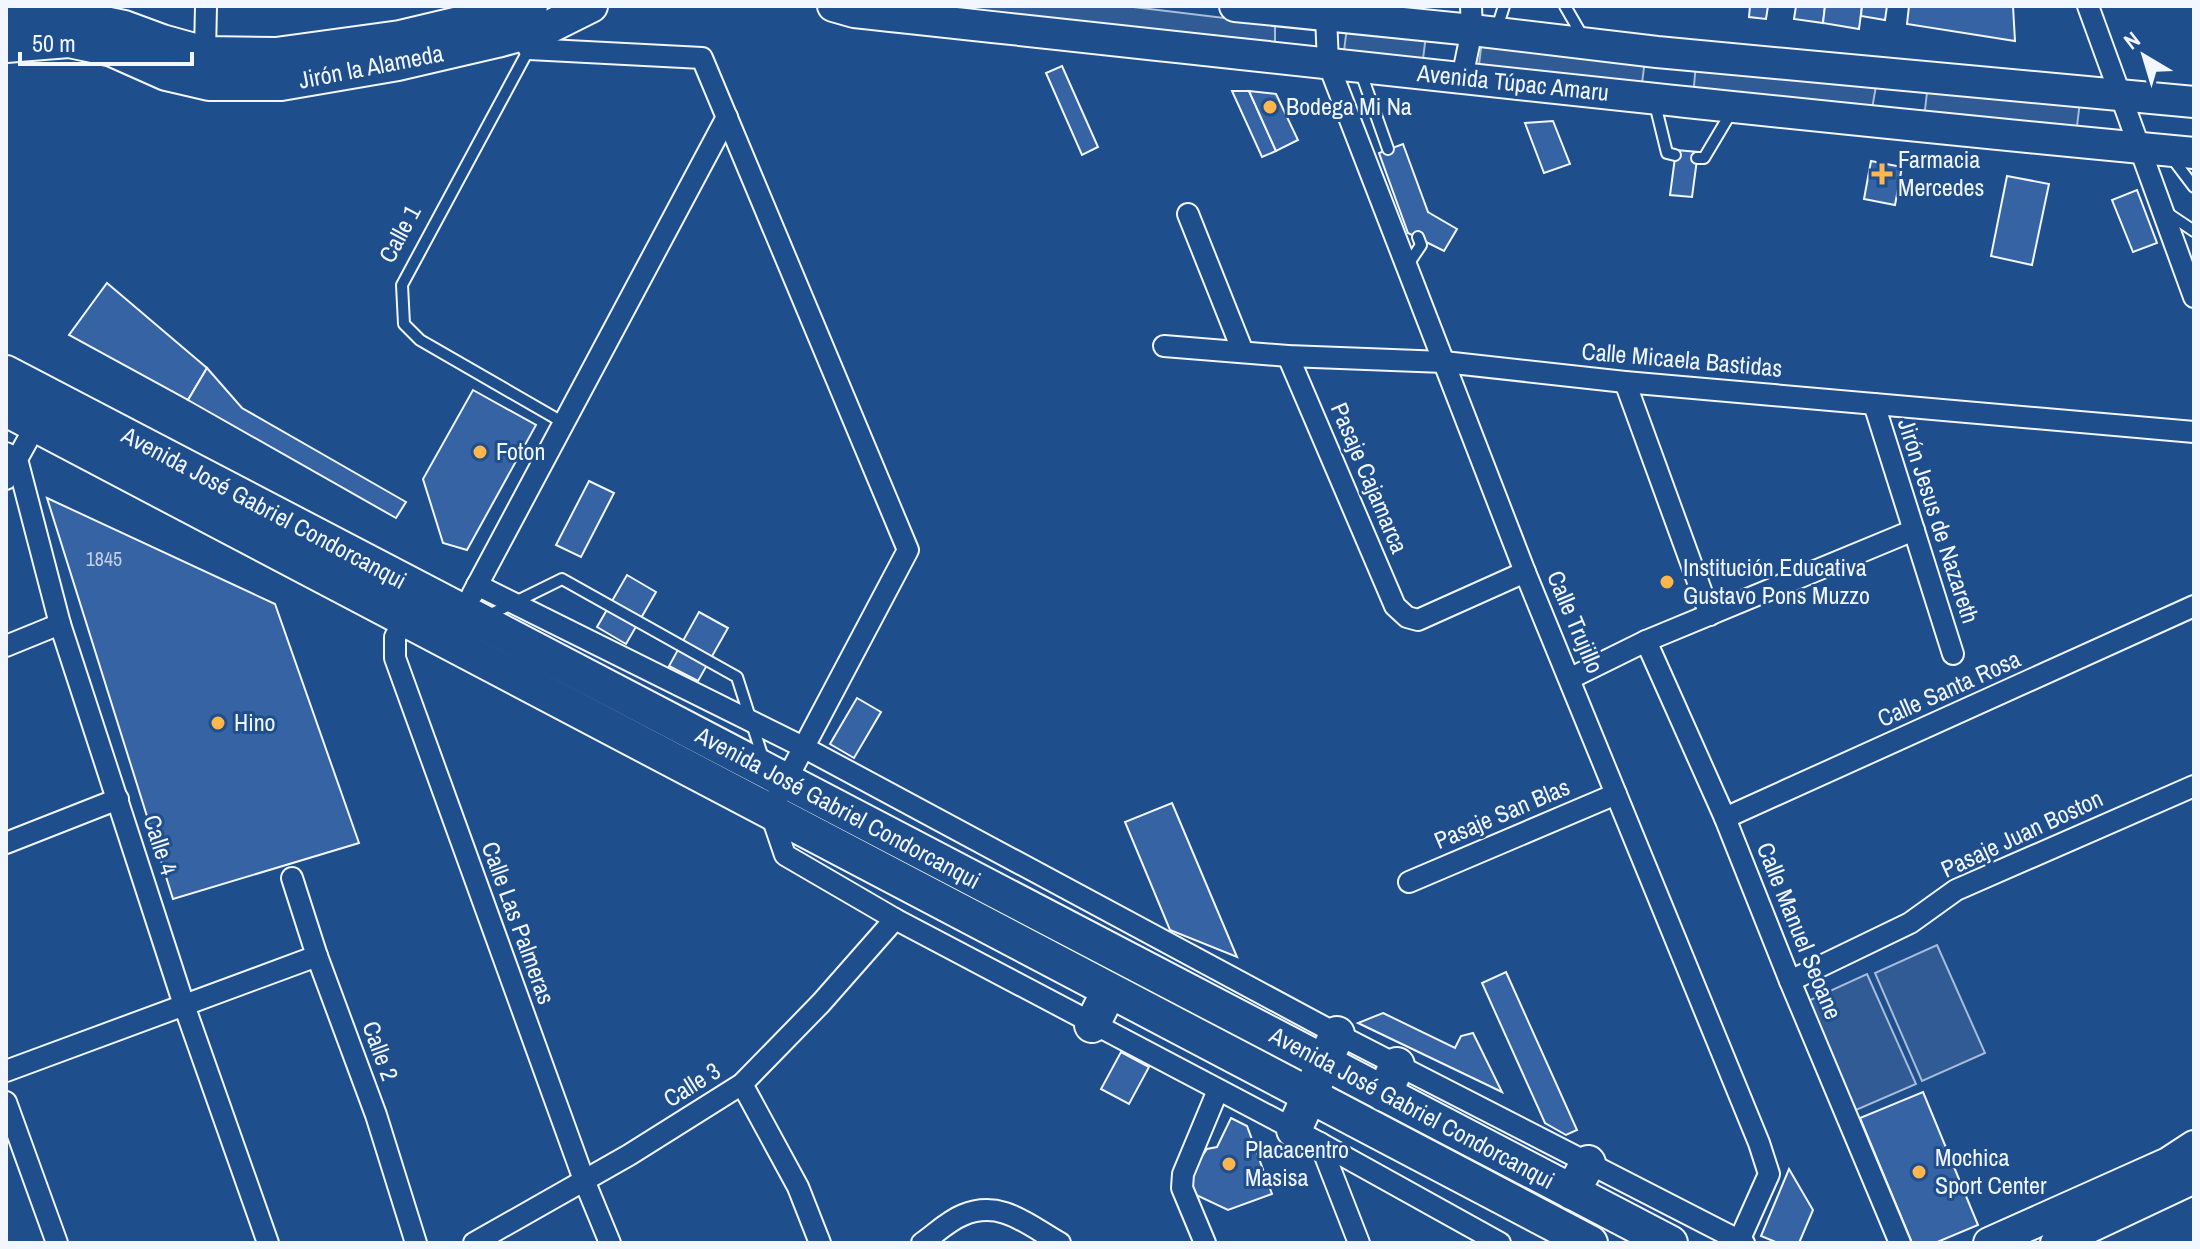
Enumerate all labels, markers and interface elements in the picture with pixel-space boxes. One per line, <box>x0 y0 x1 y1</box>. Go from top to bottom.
scale bar <box>20 16 192 66</box>
north arrow <box>2104 16 2184 96</box>
text: N <box>2117 24 2146 56</box>
text: 50 m <box>32 27 76 59</box>
street label: Jirón la Alameda <box>296 36 446 96</box>
street label: Avenida Túpac Amaru <box>1415 56 1610 108</box>
place label: Bodega Mi Na <box>1286 90 1412 122</box>
marker: Bodega Mi Na <box>1261 98 1279 116</box>
place label: Farmacia Mercedes <box>1898 143 1984 203</box>
marker: Farmacia Mercedes <box>1873 165 1891 183</box>
street label: Calle 1 <box>371 199 428 268</box>
street label: Calle Micaela Bastidas <box>1580 334 1784 384</box>
street label: Pasaje Cajamarca <box>1324 397 1416 558</box>
street label: Jirón Jesus de Nazareth <box>1891 414 1987 627</box>
street label: Avenida José Gabriel Condorcanqui <box>116 418 412 596</box>
place label: Foton <box>496 435 545 467</box>
marker: Foton <box>471 443 489 461</box>
house number: 1845 <box>86 545 122 572</box>
place label: Institución Educativa Gustavo Pons Muzzo <box>1683 551 1870 611</box>
street label: Calle Trujillo <box>1540 566 1612 678</box>
marker: Institución Educativa Gustavo Pons Muzzo <box>1658 573 1676 591</box>
street label: Calle Santa Rosa <box>1872 642 2025 734</box>
place label: Hino <box>234 706 276 738</box>
marker: Hino <box>209 714 227 732</box>
street label: Avenida José Gabriel Condorcanqui <box>690 718 986 896</box>
street label: Pasaje San Blas <box>1429 770 1574 856</box>
street label: Pasaje Juan Boston <box>1935 782 2108 885</box>
street label: Calle 4 <box>136 811 186 879</box>
street label: Calle Las Palmeras <box>475 837 563 1008</box>
street label: Calle Manuel Seoane <box>1750 837 1850 1024</box>
street label: Calle 2 <box>355 1016 406 1085</box>
street label: Avenida José Gabriel Condorcanqui <box>1264 1018 1560 1196</box>
street label: Calle 3 <box>657 1054 726 1114</box>
place label: Placacentro Masisa <box>1245 1133 1349 1193</box>
place label: Mochica Sport Center <box>1935 1141 2047 1201</box>
marker: Placacentro Masisa <box>1220 1155 1238 1173</box>
marker: Mochica Sport Center <box>1910 1163 1928 1181</box>

